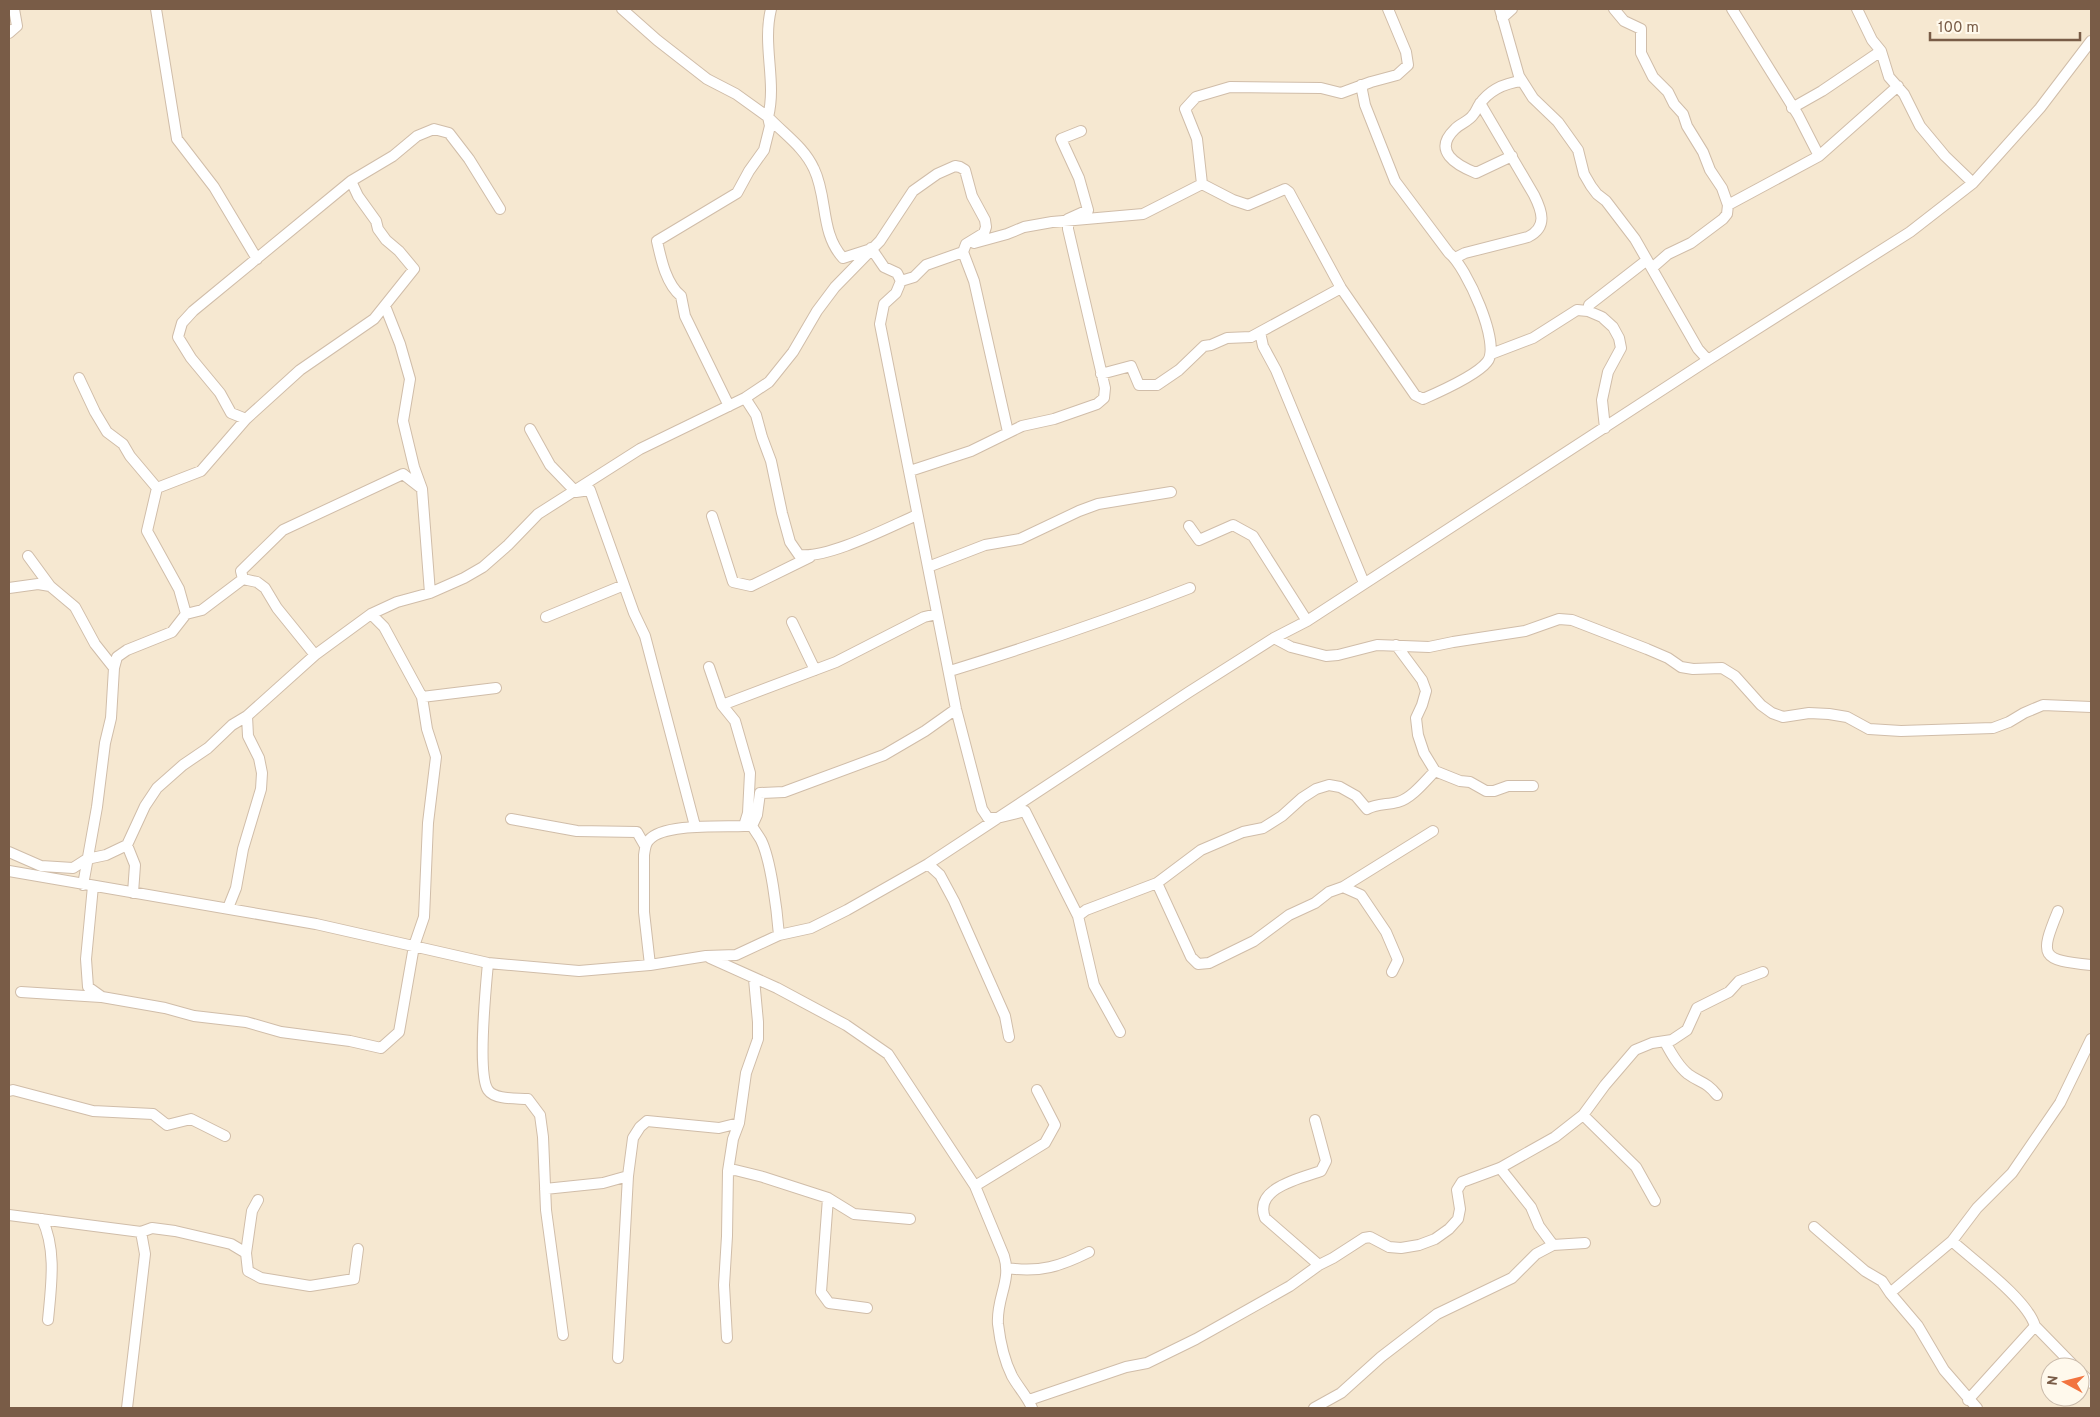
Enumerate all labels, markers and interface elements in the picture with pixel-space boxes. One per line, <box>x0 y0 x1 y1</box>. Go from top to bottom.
scale bar <box>1930 10 2080 42</box>
text: 100 m <box>1938 19 1979 38</box>
north arrow <box>2040 1357 2090 1407</box>
text: N <box>2045 1375 2063 1387</box>

